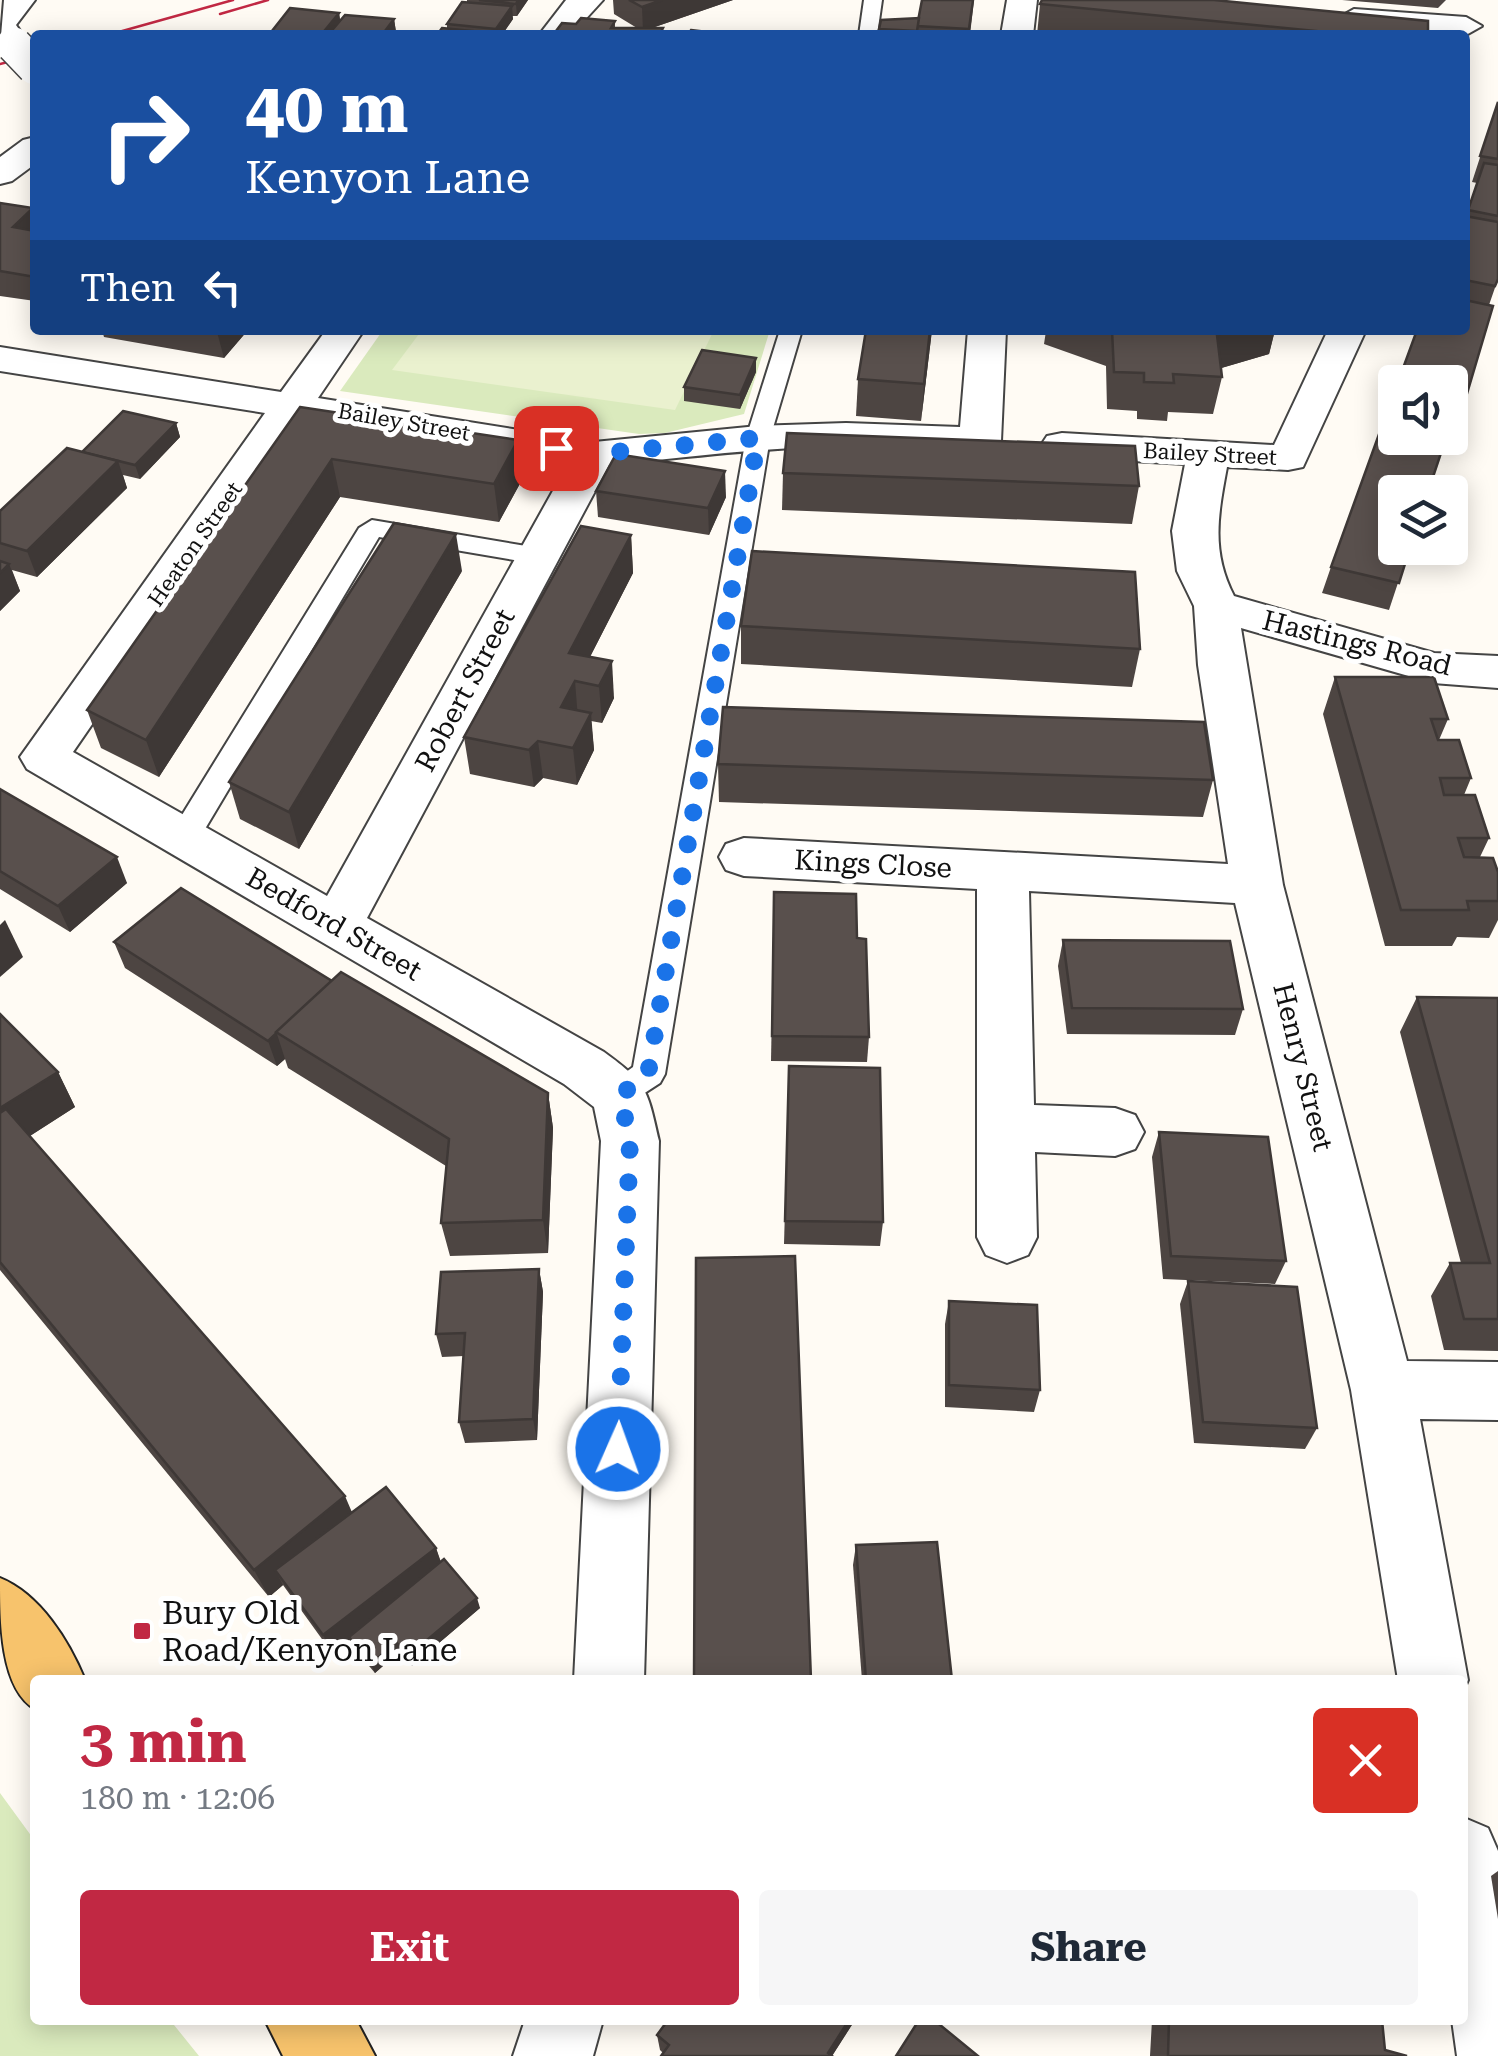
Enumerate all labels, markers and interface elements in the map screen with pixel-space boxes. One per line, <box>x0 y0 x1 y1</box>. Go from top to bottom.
text: 40 m <box>245 67 409 149</box>
icon: right <box>80 70 210 200</box>
text: Kenyon Lane <box>245 151 530 204</box>
icon: left <box>195 260 250 315</box>
text: Then <box>80 266 175 310</box>
map controls <box>1378 365 1468 565</box>
button: sound <box>1378 365 1468 455</box>
street label: Bailey Street <box>336 398 472 446</box>
pin <box>514 406 599 491</box>
icon: arrive <box>529 421 584 476</box>
street label: Bailey Street <box>1143 438 1277 470</box>
button: layers <box>1378 475 1468 565</box>
street label: Heaton Street <box>143 477 247 611</box>
street label: Robert Street <box>408 603 522 777</box>
street label: Hastings Road <box>1259 604 1455 682</box>
street label: Kings Close <box>793 843 953 885</box>
street label: Bedford Street <box>240 860 428 988</box>
street label: Henry Street <box>1266 979 1340 1155</box>
position arrow <box>566 1397 670 1501</box>
place label: Bury Old Road/Kenyon Lane <box>162 1594 457 1669</box>
marker: Bury Old Road/Kenyon Lane <box>131 1620 153 1642</box>
text: 3 min <box>80 1706 247 1777</box>
button: close <box>1313 1708 1418 1813</box>
text: 180 m · 12:06 <box>80 1779 275 1817</box>
button: Exit <box>80 1890 739 2005</box>
button: Share <box>759 1890 1418 2005</box>

